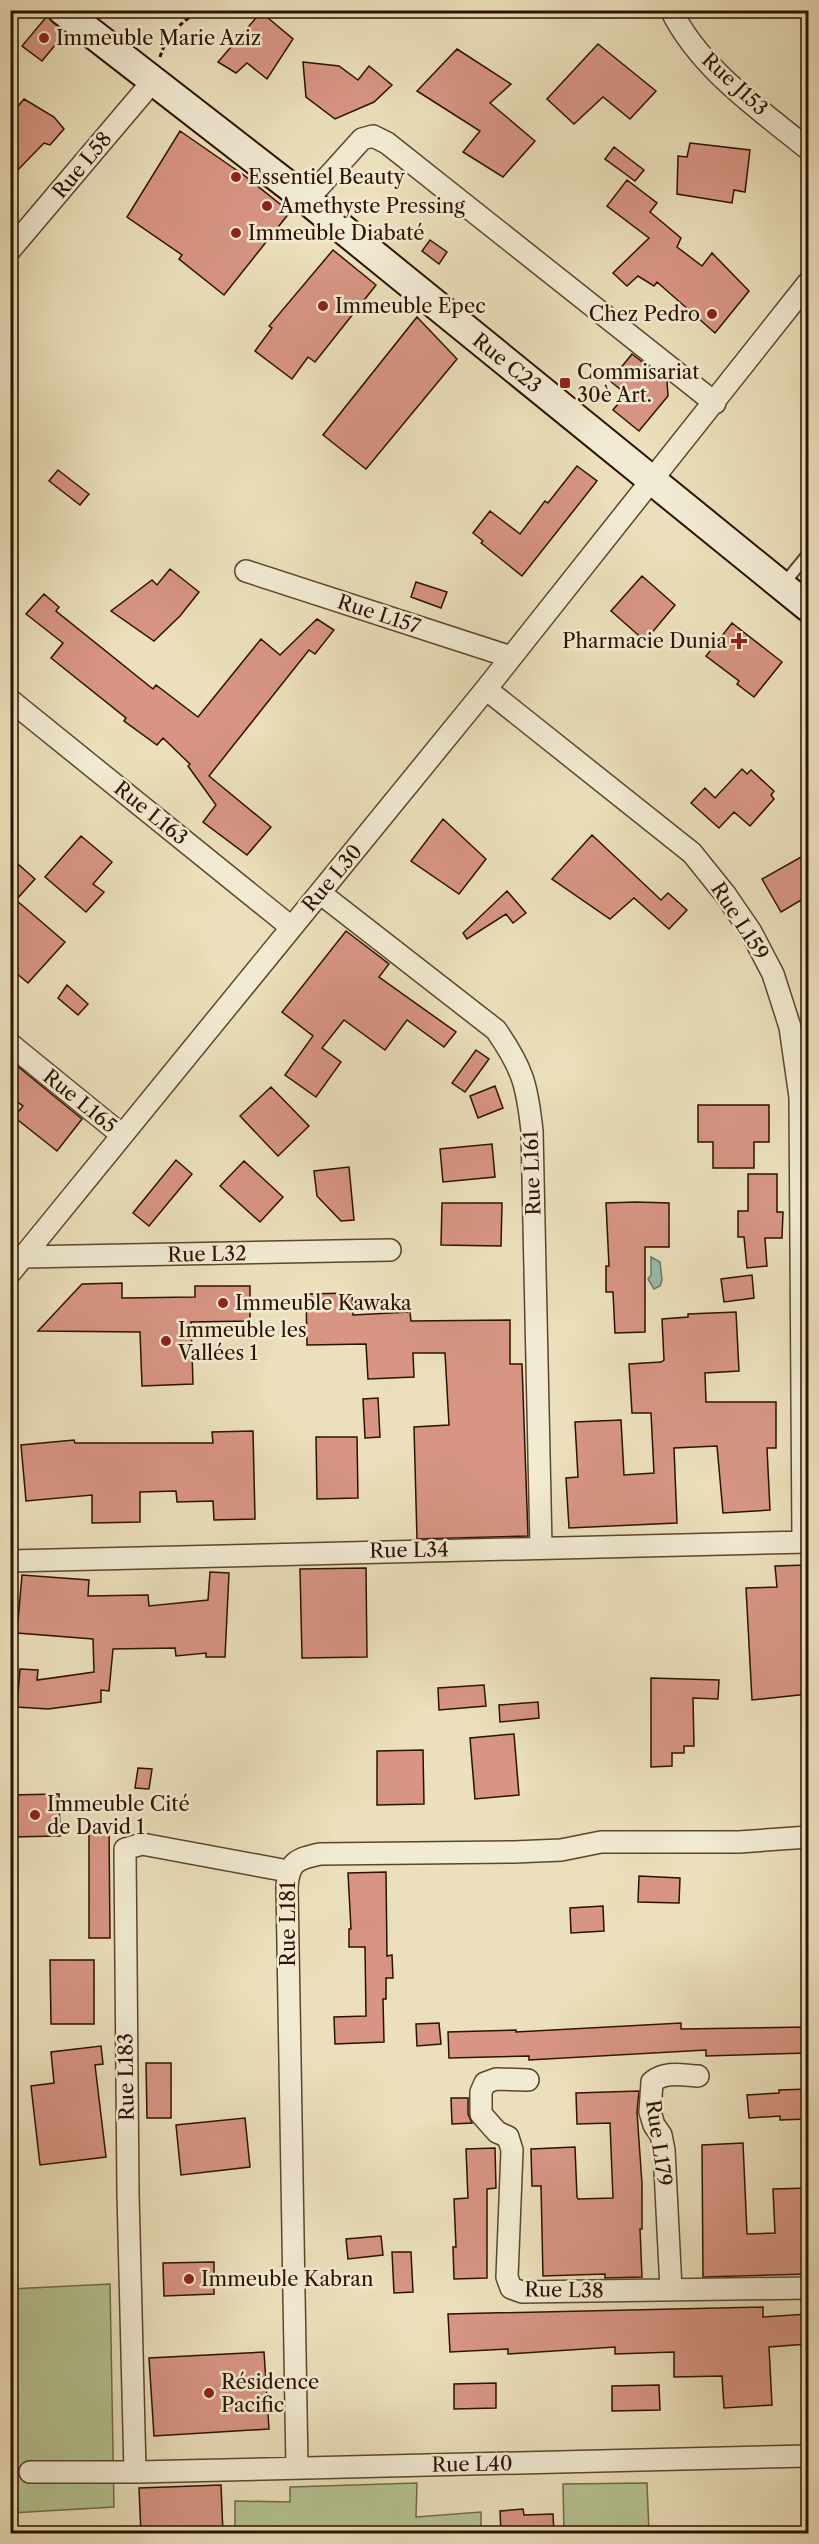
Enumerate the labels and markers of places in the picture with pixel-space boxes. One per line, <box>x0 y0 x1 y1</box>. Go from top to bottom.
place label: Immeuble Marie Aziz <box>56 26 261 50</box>
marker: Immeuble Marie Aziz <box>37 31 51 45</box>
place label: Essentiel Beauty <box>248 165 406 189</box>
marker: Essentiel Beauty <box>229 170 243 184</box>
place label: Amethyste Pressing <box>278 194 465 218</box>
marker: Amethyste Pressing <box>260 199 274 213</box>
place label: Immeuble Diabaté <box>248 221 425 245</box>
marker: Immeuble Diabaté <box>229 226 243 240</box>
place label: Immeuble Epec <box>335 294 486 318</box>
marker: Immeuble Epec <box>316 299 330 313</box>
place label: Chez Pedro <box>589 302 700 326</box>
marker: Chez Pedro <box>705 307 719 321</box>
place label: Commisariat 30è Art. <box>577 360 699 407</box>
marker: Commisariat 30è Art. <box>558 376 572 390</box>
place label: Pharmacie Dunia <box>562 629 727 653</box>
marker: Pharmacie Dunia <box>732 634 746 648</box>
place label: Immeuble Kawaka <box>235 1291 412 1315</box>
marker: Immeuble Kawaka <box>216 1296 230 1310</box>
place label: Immeuble les Vallées 1 <box>177 1318 307 1365</box>
marker: Immeuble les Vallées 1 <box>159 1334 173 1348</box>
place label: Immeuble Cité de David 1 <box>47 1792 190 1839</box>
marker: Immeuble Cité de David 1 <box>28 1808 42 1822</box>
place label: Immeuble Kabran <box>201 2267 374 2291</box>
marker: Immeuble Kabran <box>182 2272 196 2286</box>
place label: Résidence Pacific <box>221 2370 319 2417</box>
marker: Résidence Pacific <box>202 2386 216 2400</box>

